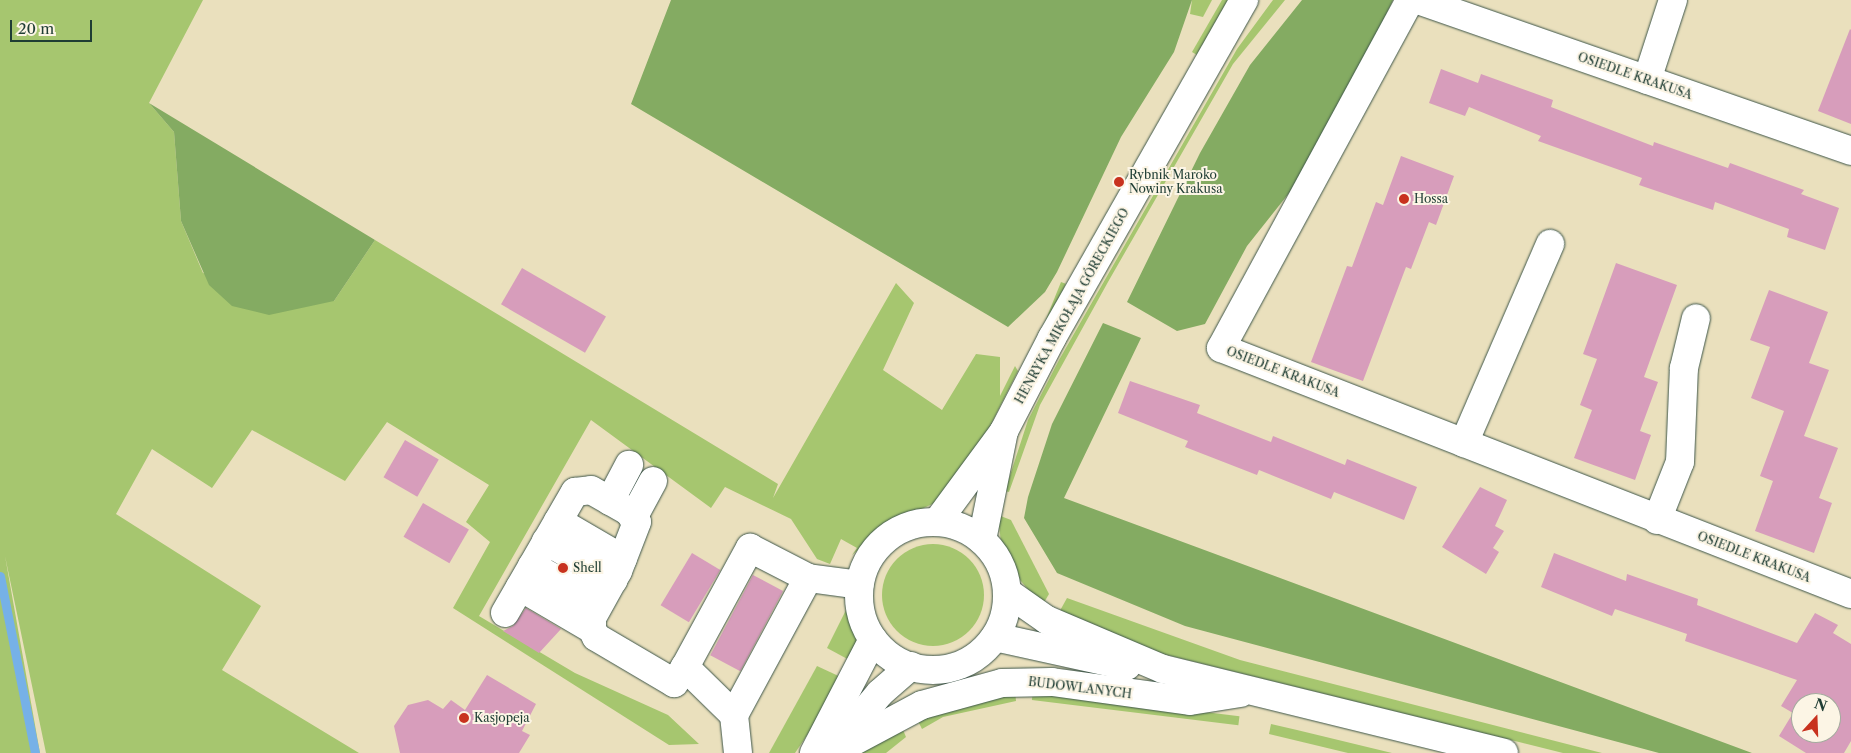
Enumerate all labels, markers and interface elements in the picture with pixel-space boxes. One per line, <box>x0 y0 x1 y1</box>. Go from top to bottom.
scale bar <box>12 10 95 42</box>
text: 20 m <box>18 19 54 38</box>
street label: OSIEDLE KRAKUSA <box>1576 50 1694 102</box>
place label: Rybnik Maroko Nowiny Krakusa <box>1129 168 1223 196</box>
marker: Rybnik Maroko Nowiny Krakusa <box>1113 176 1125 188</box>
place label: Hossa <box>1414 192 1448 206</box>
marker: Hossa <box>1398 193 1410 205</box>
street label: HENRYKA MIKOŁAJA GÓRECKIEGO <box>1012 205 1132 407</box>
street label: OSIEDLE KRAKUSA <box>1224 344 1342 400</box>
street label: OSIEDLE KRAKUSA <box>1695 529 1813 585</box>
place label: Shell <box>573 561 602 575</box>
marker: Shell <box>557 562 569 574</box>
street label: BUDOWLANYCH <box>1027 675 1133 701</box>
north arrow <box>1791 693 1841 743</box>
text: N <box>1812 694 1830 715</box>
place label: Kasjopeja <box>474 711 530 725</box>
marker: Kasjopeja <box>458 712 470 724</box>

